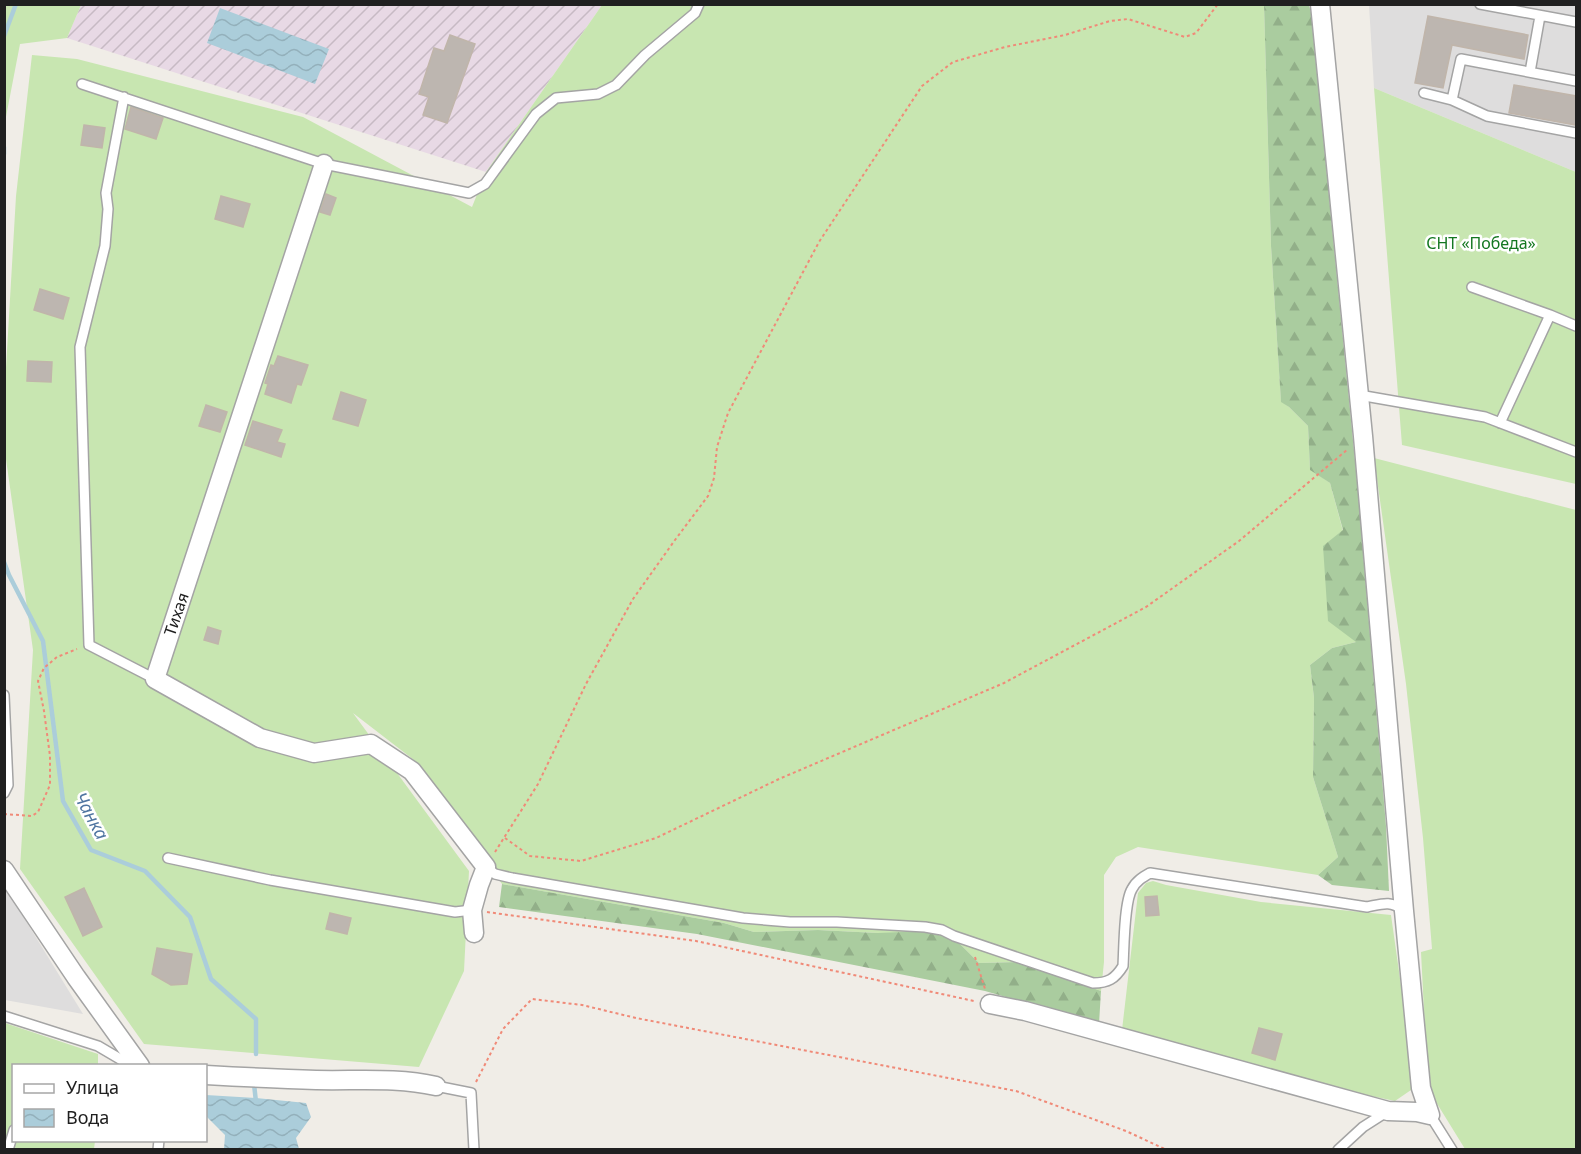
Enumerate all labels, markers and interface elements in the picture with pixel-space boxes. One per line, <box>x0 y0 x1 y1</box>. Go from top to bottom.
park label: СНТ «Победа» <box>1426 232 1536 254</box>
street label: Тихая <box>158 589 194 639</box>
water label: Чанка <box>69 788 115 843</box>
legend <box>12 1064 207 1142</box>
text: Улица <box>66 1075 119 1099</box>
text: Вода <box>66 1105 109 1129</box>

